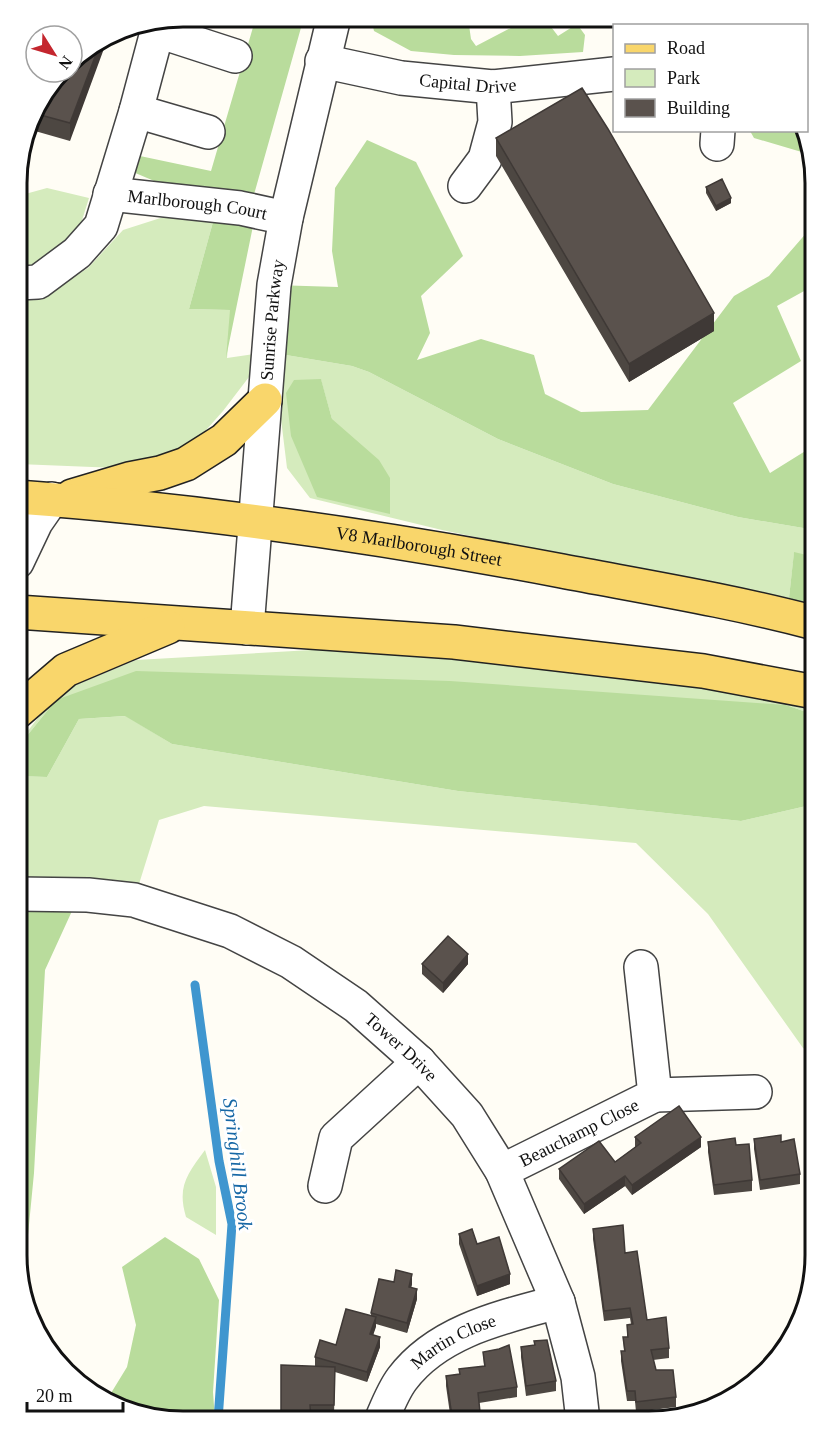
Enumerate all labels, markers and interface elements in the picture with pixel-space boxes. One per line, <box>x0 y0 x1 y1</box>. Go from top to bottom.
north arrow <box>24 24 84 84</box>
legend <box>613 24 808 132</box>
text: Road <box>667 38 705 58</box>
text: N <box>55 53 76 73</box>
text: Park <box>667 68 700 88</box>
street label: Capital Drive <box>418 70 517 97</box>
text: Building <box>667 98 730 118</box>
street label: Marlborough Court <box>127 186 269 224</box>
street label: Sunrise Parkway <box>257 258 288 381</box>
street label: V8 Marlborough Street <box>334 523 504 570</box>
street label: Tower Drive <box>361 1009 441 1085</box>
street label: Beauchamp Close <box>516 1095 642 1171</box>
water label: Springhill Brook <box>218 1097 257 1233</box>
street label: Martin Close <box>407 1310 498 1373</box>
scale bar <box>27 1375 123 1413</box>
text: 20 m <box>36 1386 73 1406</box>

